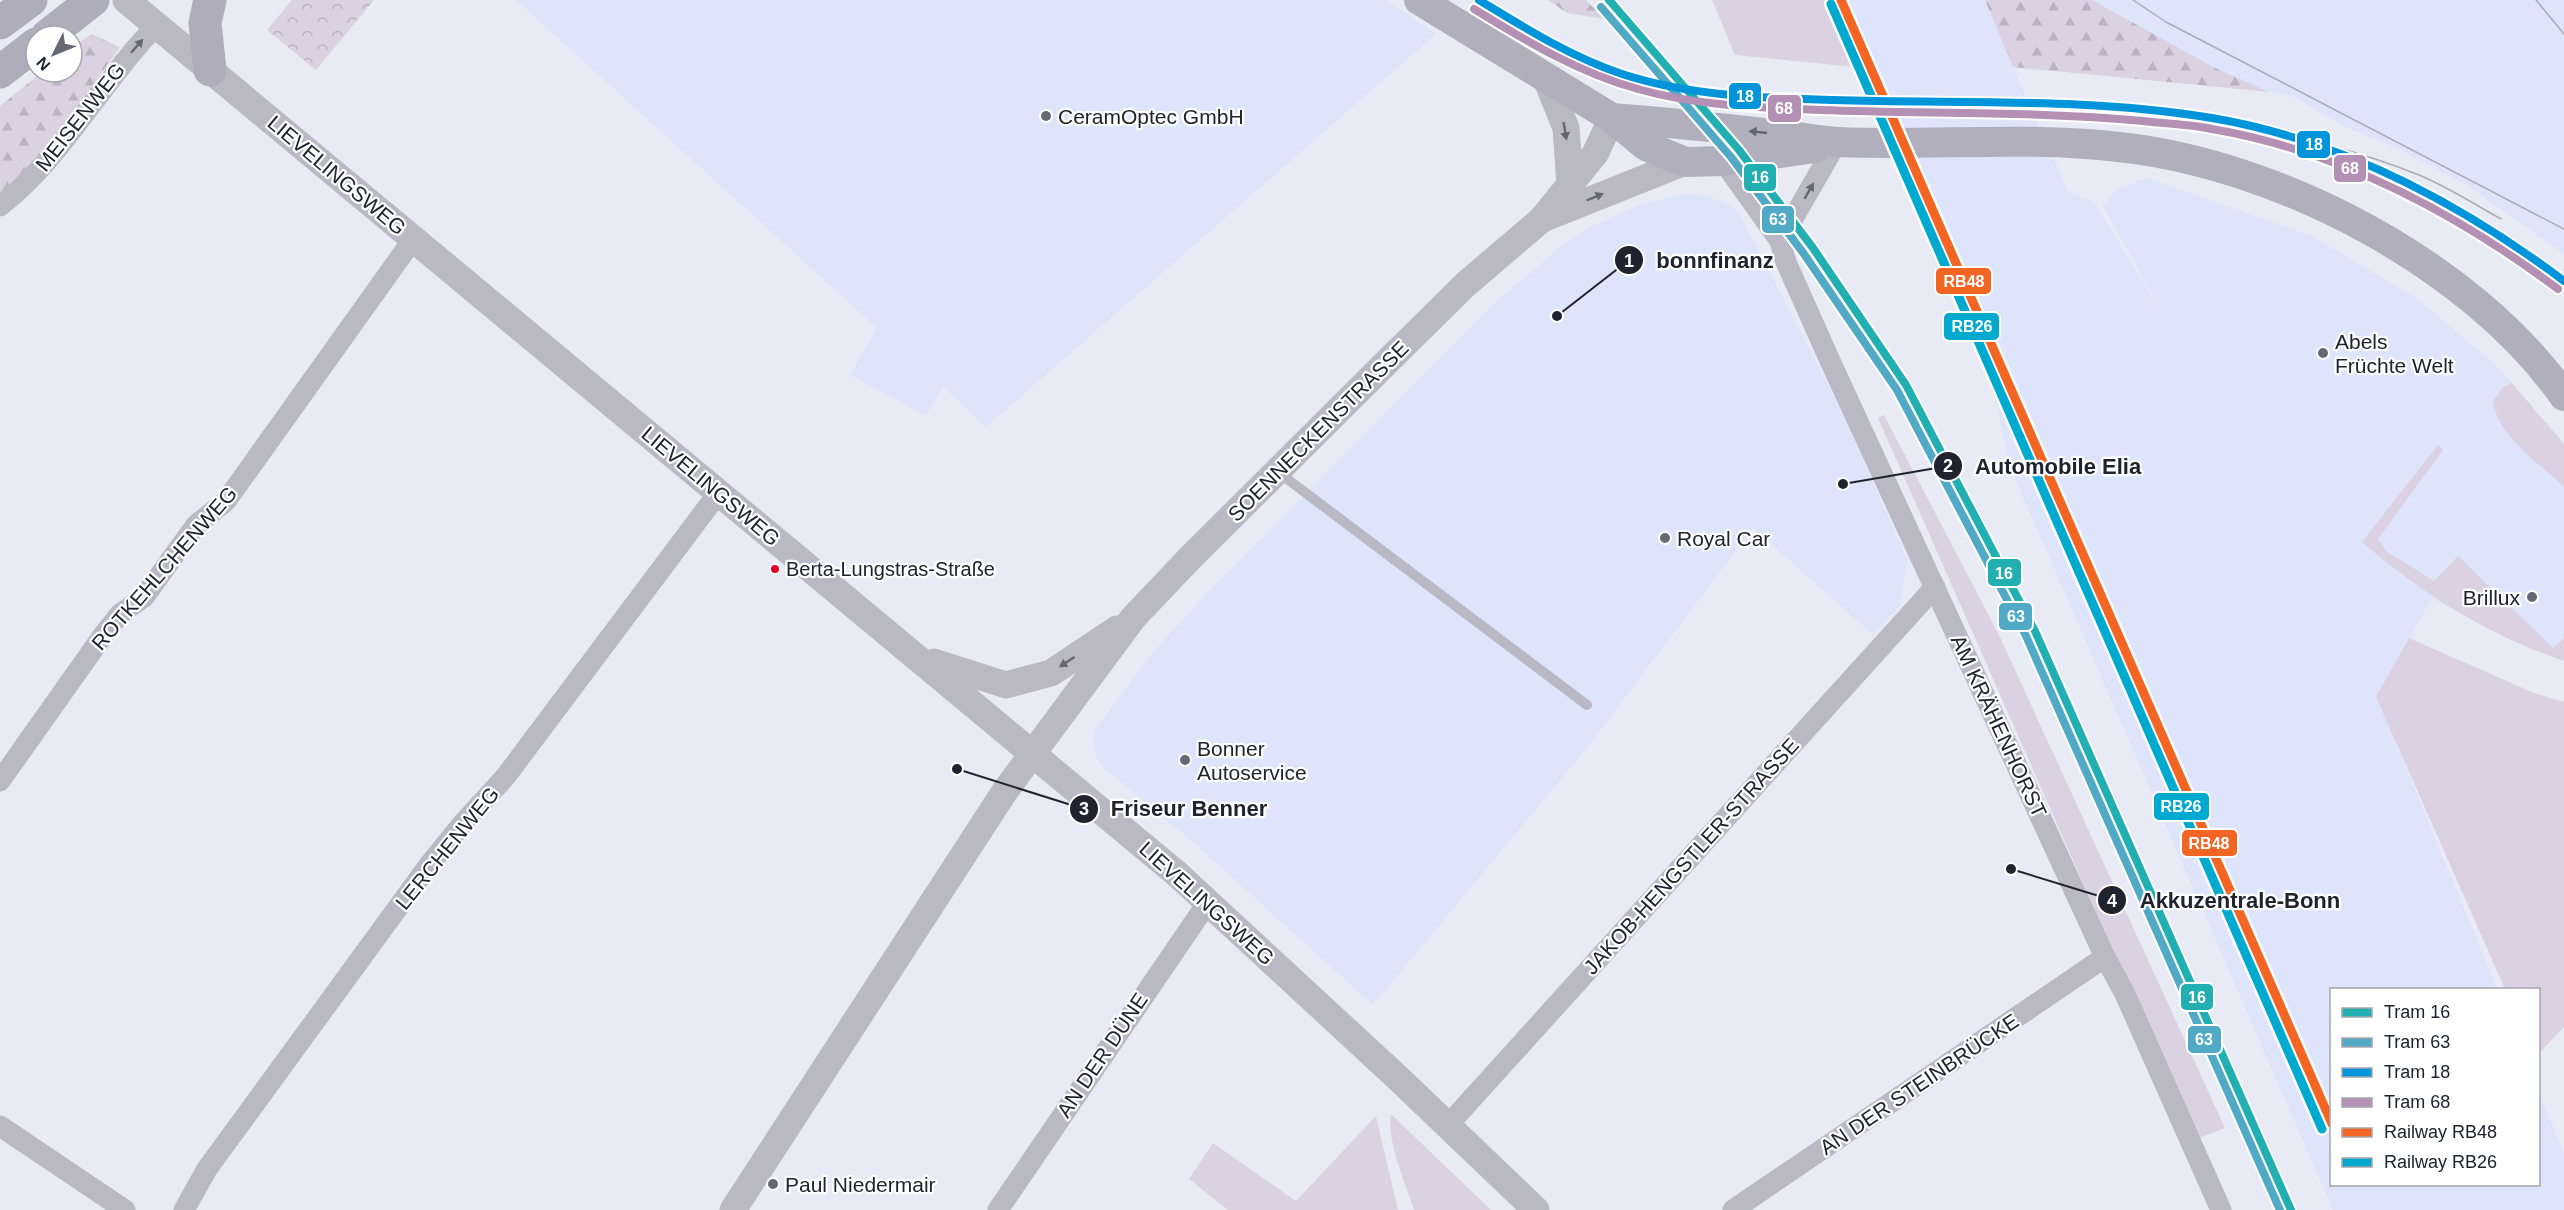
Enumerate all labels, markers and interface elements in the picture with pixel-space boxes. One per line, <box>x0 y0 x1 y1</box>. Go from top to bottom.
north arrow <box>24 24 84 84</box>
one-way arrow <box>130 38 144 53</box>
street label: MEISENWEG <box>30 58 130 176</box>
line badge: 18 <box>1728 82 1762 110</box>
text: 18 <box>1736 88 1754 105</box>
line badge: 68 <box>1767 94 1802 123</box>
text: 68 <box>1775 100 1793 117</box>
place label: CeramOptec GmbH <box>1058 105 1244 128</box>
marker: CeramOptec GmbH <box>1039 109 1053 123</box>
street label: LIEVELINGSWEG <box>263 111 411 239</box>
one-way arrow <box>1561 122 1570 141</box>
one-way arrow <box>1749 127 1768 137</box>
line badge: 18 <box>2296 130 2331 159</box>
text: 18 <box>2305 136 2323 153</box>
line badge: 68 <box>2333 154 2367 183</box>
text: 68 <box>2341 160 2359 177</box>
line badge: 16 <box>1743 163 1777 192</box>
text: 16 <box>1751 169 1769 186</box>
one-way arrow <box>1803 183 1814 199</box>
one-way arrow <box>1587 192 1605 202</box>
line badge: 63 <box>1761 205 1795 234</box>
text: 63 <box>1769 211 1787 228</box>
callout: bonnfinanz <box>1614 240 1785 280</box>
text: bonnfinanz <box>1656 248 1774 273</box>
text: 1 <box>1624 251 1634 271</box>
line badge: RB48 <box>1935 267 1992 295</box>
text: RB48 <box>1944 273 1985 290</box>
line badge: RB26 <box>1943 312 2000 341</box>
text: RB26 <box>1952 318 1993 335</box>
place label: Abels Früchte Welt <box>2335 330 2454 377</box>
street label: SOENNECKENSTRASSE <box>1223 336 1413 526</box>
marker: Abels Früchte Welt <box>2316 346 2330 360</box>
street label: LIEVELINGSWEG <box>637 422 785 550</box>
callout: Automobile Elia <box>1933 446 2153 486</box>
text: Automobile Elia <box>1975 454 2142 479</box>
text: 2 <box>1943 456 1953 476</box>
street label: ROTKEHLCHENWEG <box>87 482 241 654</box>
place label: Royal Car <box>1677 527 1770 550</box>
marker: Royal Car <box>1658 531 1672 545</box>
place label: Berta-Lungstras-Straße <box>786 558 995 580</box>
line badge: 16 <box>1987 558 2022 587</box>
marker: Berta-Lungstras-Straße <box>769 563 781 575</box>
text: 16 <box>1995 565 2013 582</box>
place label: Brillux <box>2463 586 2520 609</box>
marker: Brillux <box>2525 590 2539 604</box>
line badge: 63 <box>1998 602 2033 631</box>
text: 63 <box>2007 608 2025 625</box>
street label: AM KRÄHENHORST <box>1947 631 2051 821</box>
one-way arrow <box>1059 656 1075 667</box>
street label: JAKOB-HENGSTLER-STRASSE <box>1579 733 1803 979</box>
place label: Bonner Autoservice <box>1197 737 1307 784</box>
marker: Bonner Autoservice <box>1178 753 1192 767</box>
street label: LERCHENWEG <box>391 782 503 914</box>
callout: Friseur Benner <box>1069 789 1280 829</box>
line badge: RB26 <box>2153 792 2210 821</box>
text: Friseur Benner <box>1111 796 1268 821</box>
text: RB26 <box>2161 798 2202 815</box>
text: 3 <box>1079 799 1089 819</box>
line badge: RB48 <box>2181 829 2238 857</box>
text: RB48 <box>2189 835 2230 852</box>
street label: LIEVELINGSWEG <box>1135 837 1279 969</box>
callout: Akkuzentrale-Bonn <box>2097 880 2352 920</box>
text: Akkuzentrale-Bonn <box>2140 888 2340 913</box>
text: 4 <box>2107 891 2117 911</box>
line badge: 16 <box>2180 983 2214 1011</box>
legend <box>2330 988 2540 1186</box>
street label: AN DER DÜNE <box>1052 989 1152 1121</box>
text: 16 <box>2188 989 2206 1006</box>
text: Tram 16 <box>2384 1002 2450 1022</box>
street label: AN DER STEINBRÜCKE <box>1815 1009 2023 1159</box>
line badge: 63 <box>2187 1025 2222 1054</box>
text: 63 <box>2195 1031 2213 1048</box>
text: Tram 63 <box>2384 1032 2450 1052</box>
text: Tram 18 <box>2384 1062 2450 1082</box>
text: Tram 68 <box>2384 1092 2450 1112</box>
text: Railway RB48 <box>2384 1122 2497 1142</box>
text: Railway RB26 <box>2384 1152 2497 1172</box>
place label: Paul Niedermair <box>785 1173 936 1196</box>
marker: Paul Niedermair <box>766 1177 780 1191</box>

